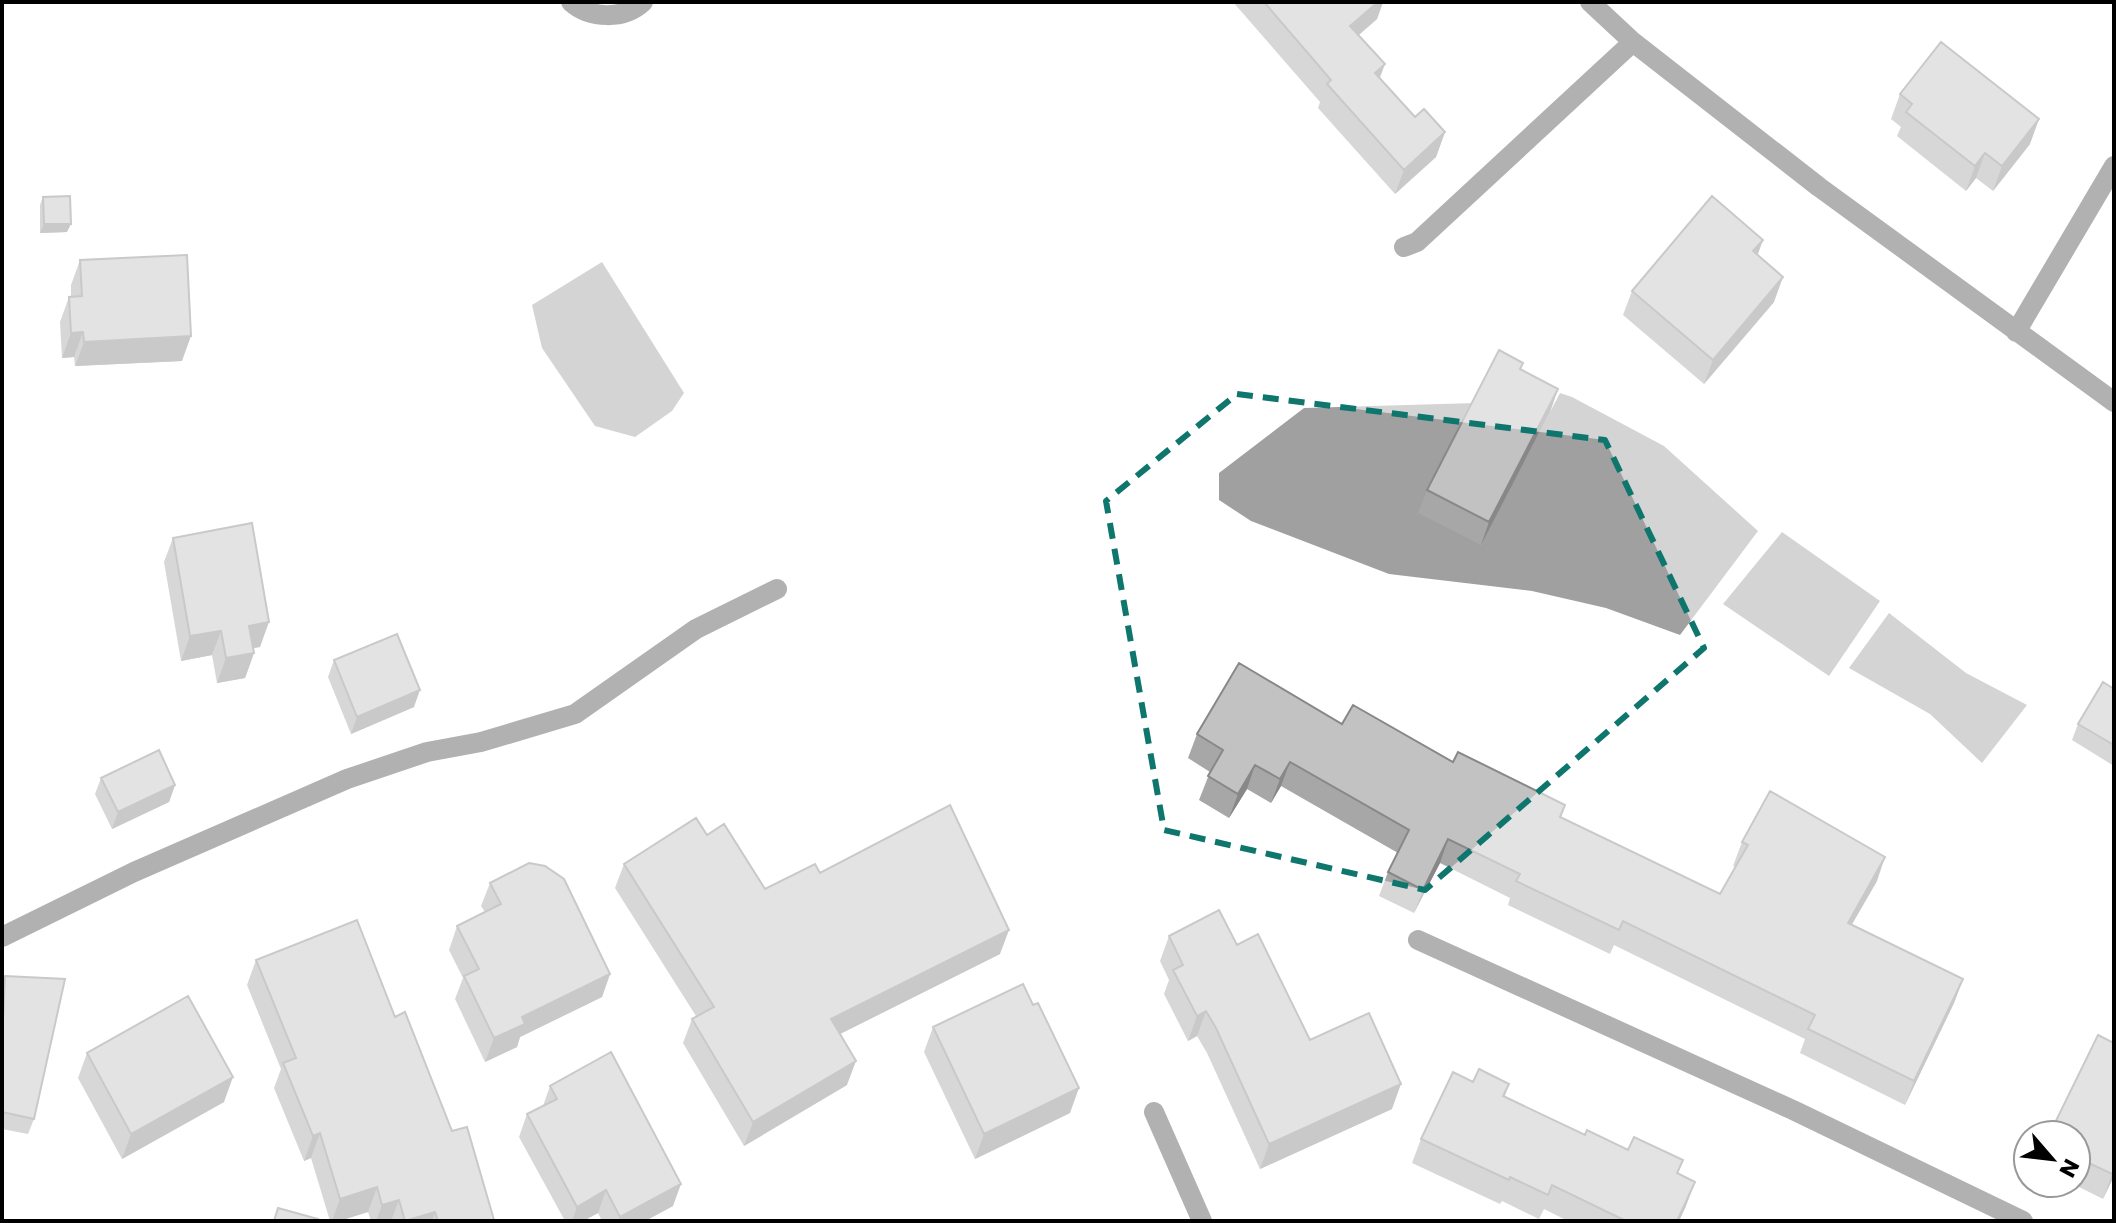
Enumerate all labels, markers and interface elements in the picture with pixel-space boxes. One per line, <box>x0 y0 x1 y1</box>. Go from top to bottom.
north arrow <box>2012 1119 2092 1199</box>
text: N <box>2052 1154 2087 1183</box>

